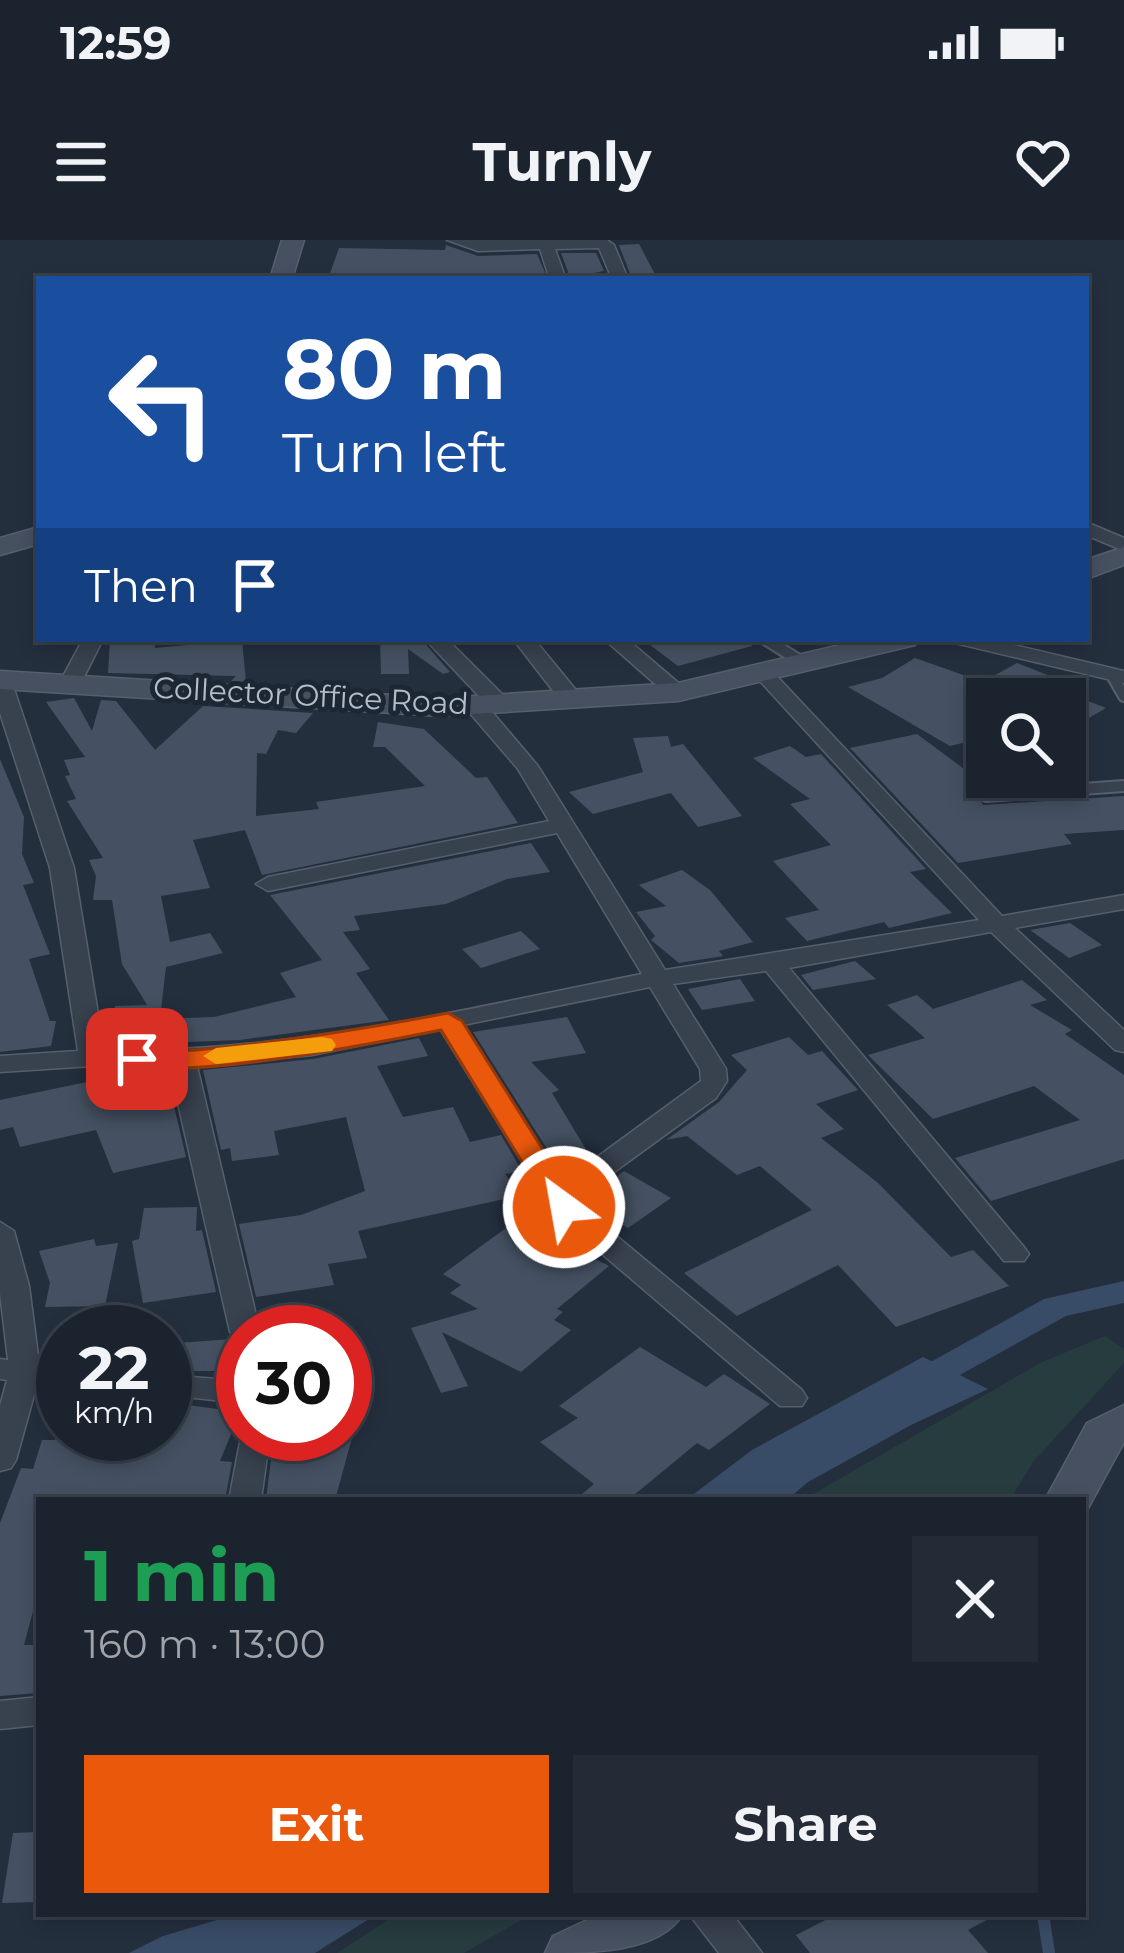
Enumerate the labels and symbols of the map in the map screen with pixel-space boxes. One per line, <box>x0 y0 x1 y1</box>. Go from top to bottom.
street label: Collector Office Road <box>152 669 470 722</box>
pin <box>86 1008 188 1110</box>
position arrow <box>501 1144 627 1270</box>
speed limit sign: 30 <box>216 1305 372 1461</box>

